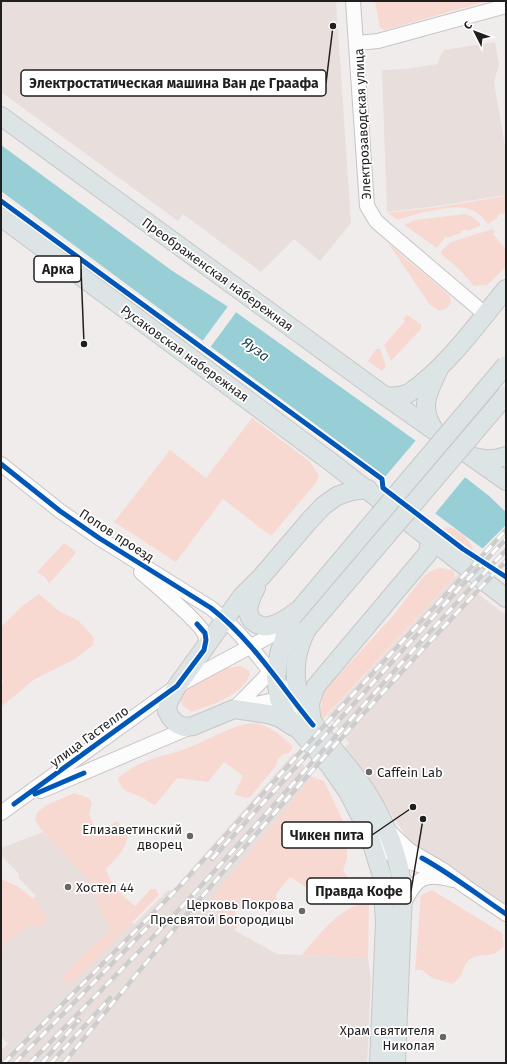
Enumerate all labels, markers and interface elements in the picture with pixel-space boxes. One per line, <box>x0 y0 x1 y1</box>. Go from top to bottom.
north arrow <box>455 12 495 52</box>
text: С <box>461 18 475 32</box>
street label: Электрозаводская улица <box>351 48 374 200</box>
callout: Электростатическая машина Ван де Граафа <box>21 70 326 96</box>
text: Электростатическая машина Ван де Граафа <box>29 75 319 92</box>
street label: Преображенская набережная <box>139 214 296 334</box>
callout: Арка <box>34 256 81 282</box>
text: Арка <box>41 261 74 278</box>
street label: Русаковская набережная <box>118 302 252 405</box>
water label: Яуза <box>238 333 273 365</box>
street label: Попов проезд <box>77 506 157 565</box>
street label: улица Гастелло <box>47 703 131 770</box>
place label: Caffein Lab <box>377 765 443 780</box>
marker: Caffein Lab <box>364 767 374 777</box>
place label: Елизаветинский дворец <box>82 822 182 852</box>
callout: Чикен пита <box>282 822 372 848</box>
text: Чикен пита <box>290 827 364 844</box>
marker: Елизаветинский дворец <box>185 831 195 841</box>
callout: Правда Кофе <box>307 878 411 904</box>
place label: Хостел 44 <box>76 880 134 895</box>
marker: Хостел 44 <box>63 882 73 892</box>
text: Правда Кофе <box>315 883 403 900</box>
place label: Церковь Покрова Пресвятой Богородицы <box>150 897 294 927</box>
marker: Церковь Покрова Пресвятой Богородицы <box>297 906 307 916</box>
place label: Храм святителя Николая <box>340 1023 435 1053</box>
marker: Храм святителя Николая <box>438 1032 448 1042</box>

